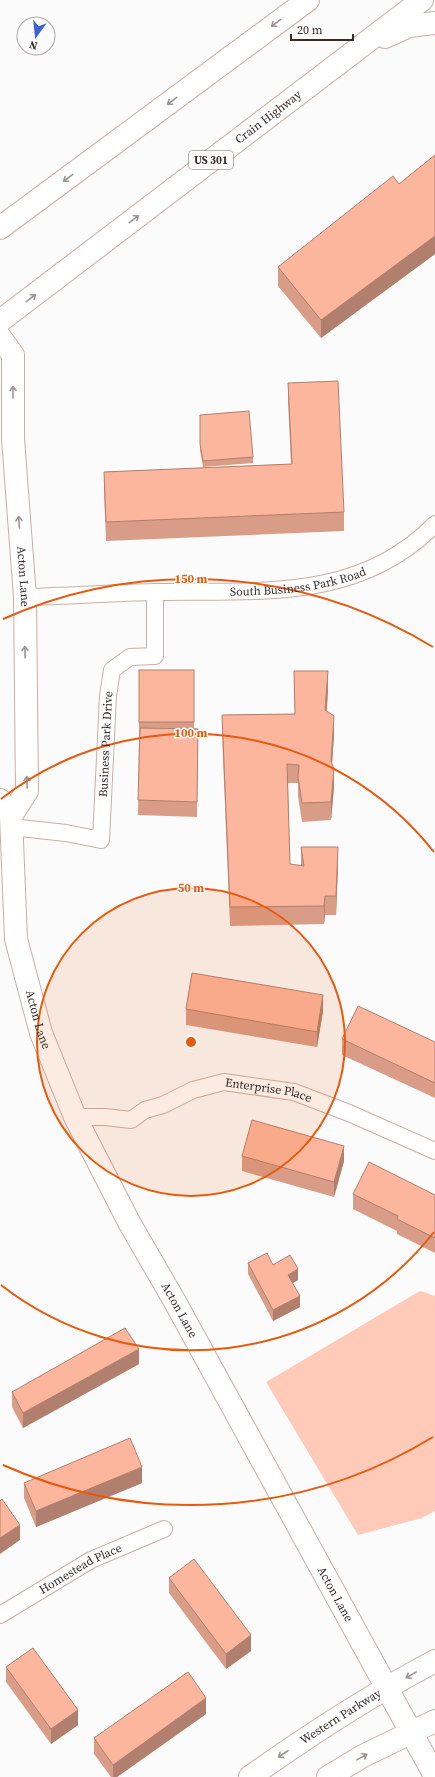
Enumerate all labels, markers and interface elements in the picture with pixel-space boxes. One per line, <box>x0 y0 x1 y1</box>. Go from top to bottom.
north arrow <box>16 16 56 56</box>
scale bar <box>291 16 353 42</box>
one-way arrow <box>271 19 282 27</box>
text: 20 m <box>297 22 323 38</box>
text: N <box>28 37 39 53</box>
street label: Crain Highway <box>232 86 305 147</box>
one-way arrow <box>167 96 178 105</box>
road number: US 301 <box>189 151 233 169</box>
one-way arrow <box>62 174 73 182</box>
one-way arrow <box>129 214 140 223</box>
one-way arrow <box>25 293 36 302</box>
one-way arrow <box>9 386 17 399</box>
one-way arrow <box>16 516 23 529</box>
street label: Acton Lane <box>13 545 33 607</box>
street label: South Business Park Road <box>230 563 369 600</box>
text: 150 m <box>175 571 208 587</box>
one-way arrow <box>22 646 29 659</box>
street label: Business Park Drive <box>95 690 117 798</box>
text: 100 m <box>175 725 208 741</box>
one-way arrow <box>23 776 31 789</box>
text: 50 m <box>178 880 204 896</box>
street label: Acton Lane <box>22 988 55 1051</box>
centre of rings <box>184 1035 198 1049</box>
street label: Enterprise Place <box>224 1074 314 1106</box>
street label: Acton Lane <box>158 1280 201 1341</box>
street label: Homestead Place <box>36 1540 124 1598</box>
street label: Acton Lane <box>314 1564 357 1625</box>
one-way arrow <box>405 1671 417 1679</box>
street label: Western Parkway <box>297 1685 385 1748</box>
one-way arrow <box>277 1750 289 1758</box>
one-way arrow <box>355 1752 367 1760</box>

